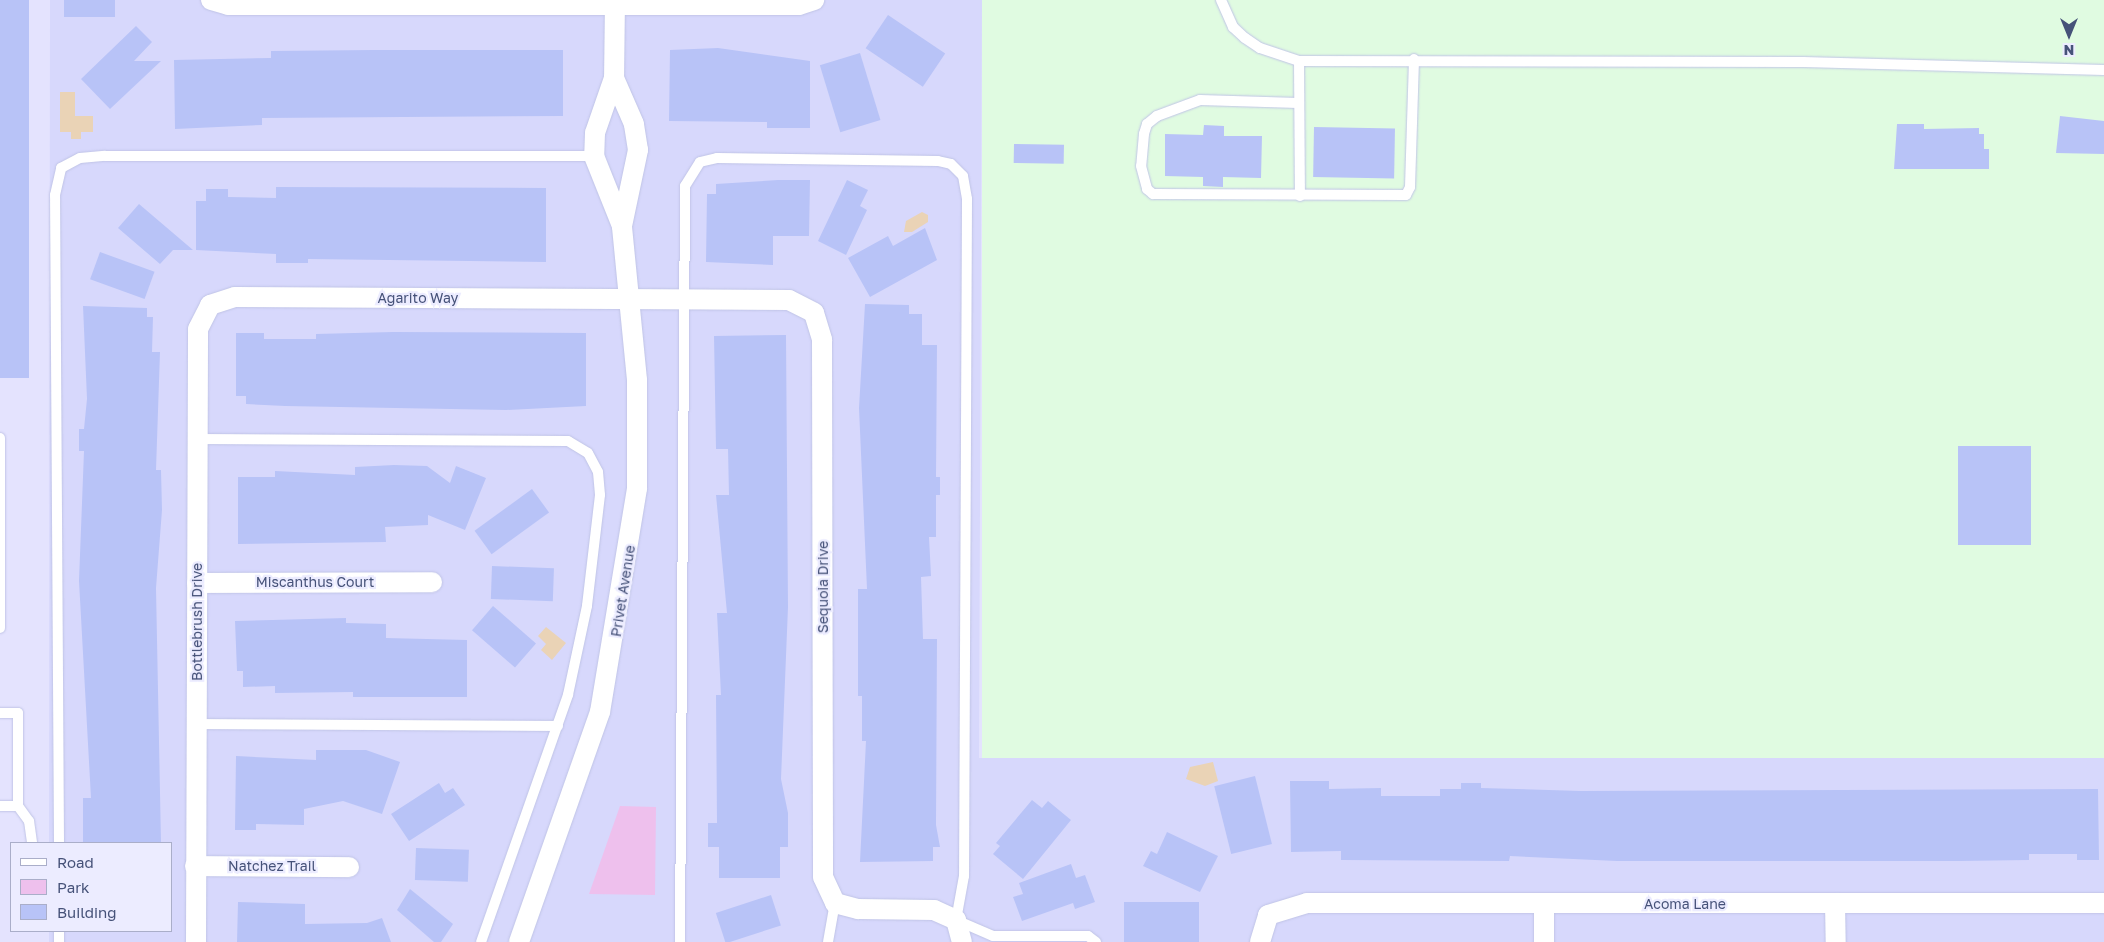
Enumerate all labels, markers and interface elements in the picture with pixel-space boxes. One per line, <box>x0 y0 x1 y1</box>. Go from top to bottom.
north arrow <box>2044 10 2094 60</box>
text: N <box>2064 42 2074 59</box>
street label: Agarito Way <box>378 290 458 306</box>
street label: Sequoia Drive <box>815 541 831 633</box>
street label: Privet Avenue <box>607 544 639 638</box>
street label: Bottlebrush Drive <box>189 563 205 681</box>
street label: Miscanthus Court <box>256 574 374 590</box>
legend <box>10 842 172 932</box>
text: Road <box>57 853 94 871</box>
street label: Natchez Trail <box>228 858 316 874</box>
text: Park <box>57 878 89 896</box>
street label: Acoma Lane <box>1644 896 1726 912</box>
text: Building <box>57 903 117 921</box>

